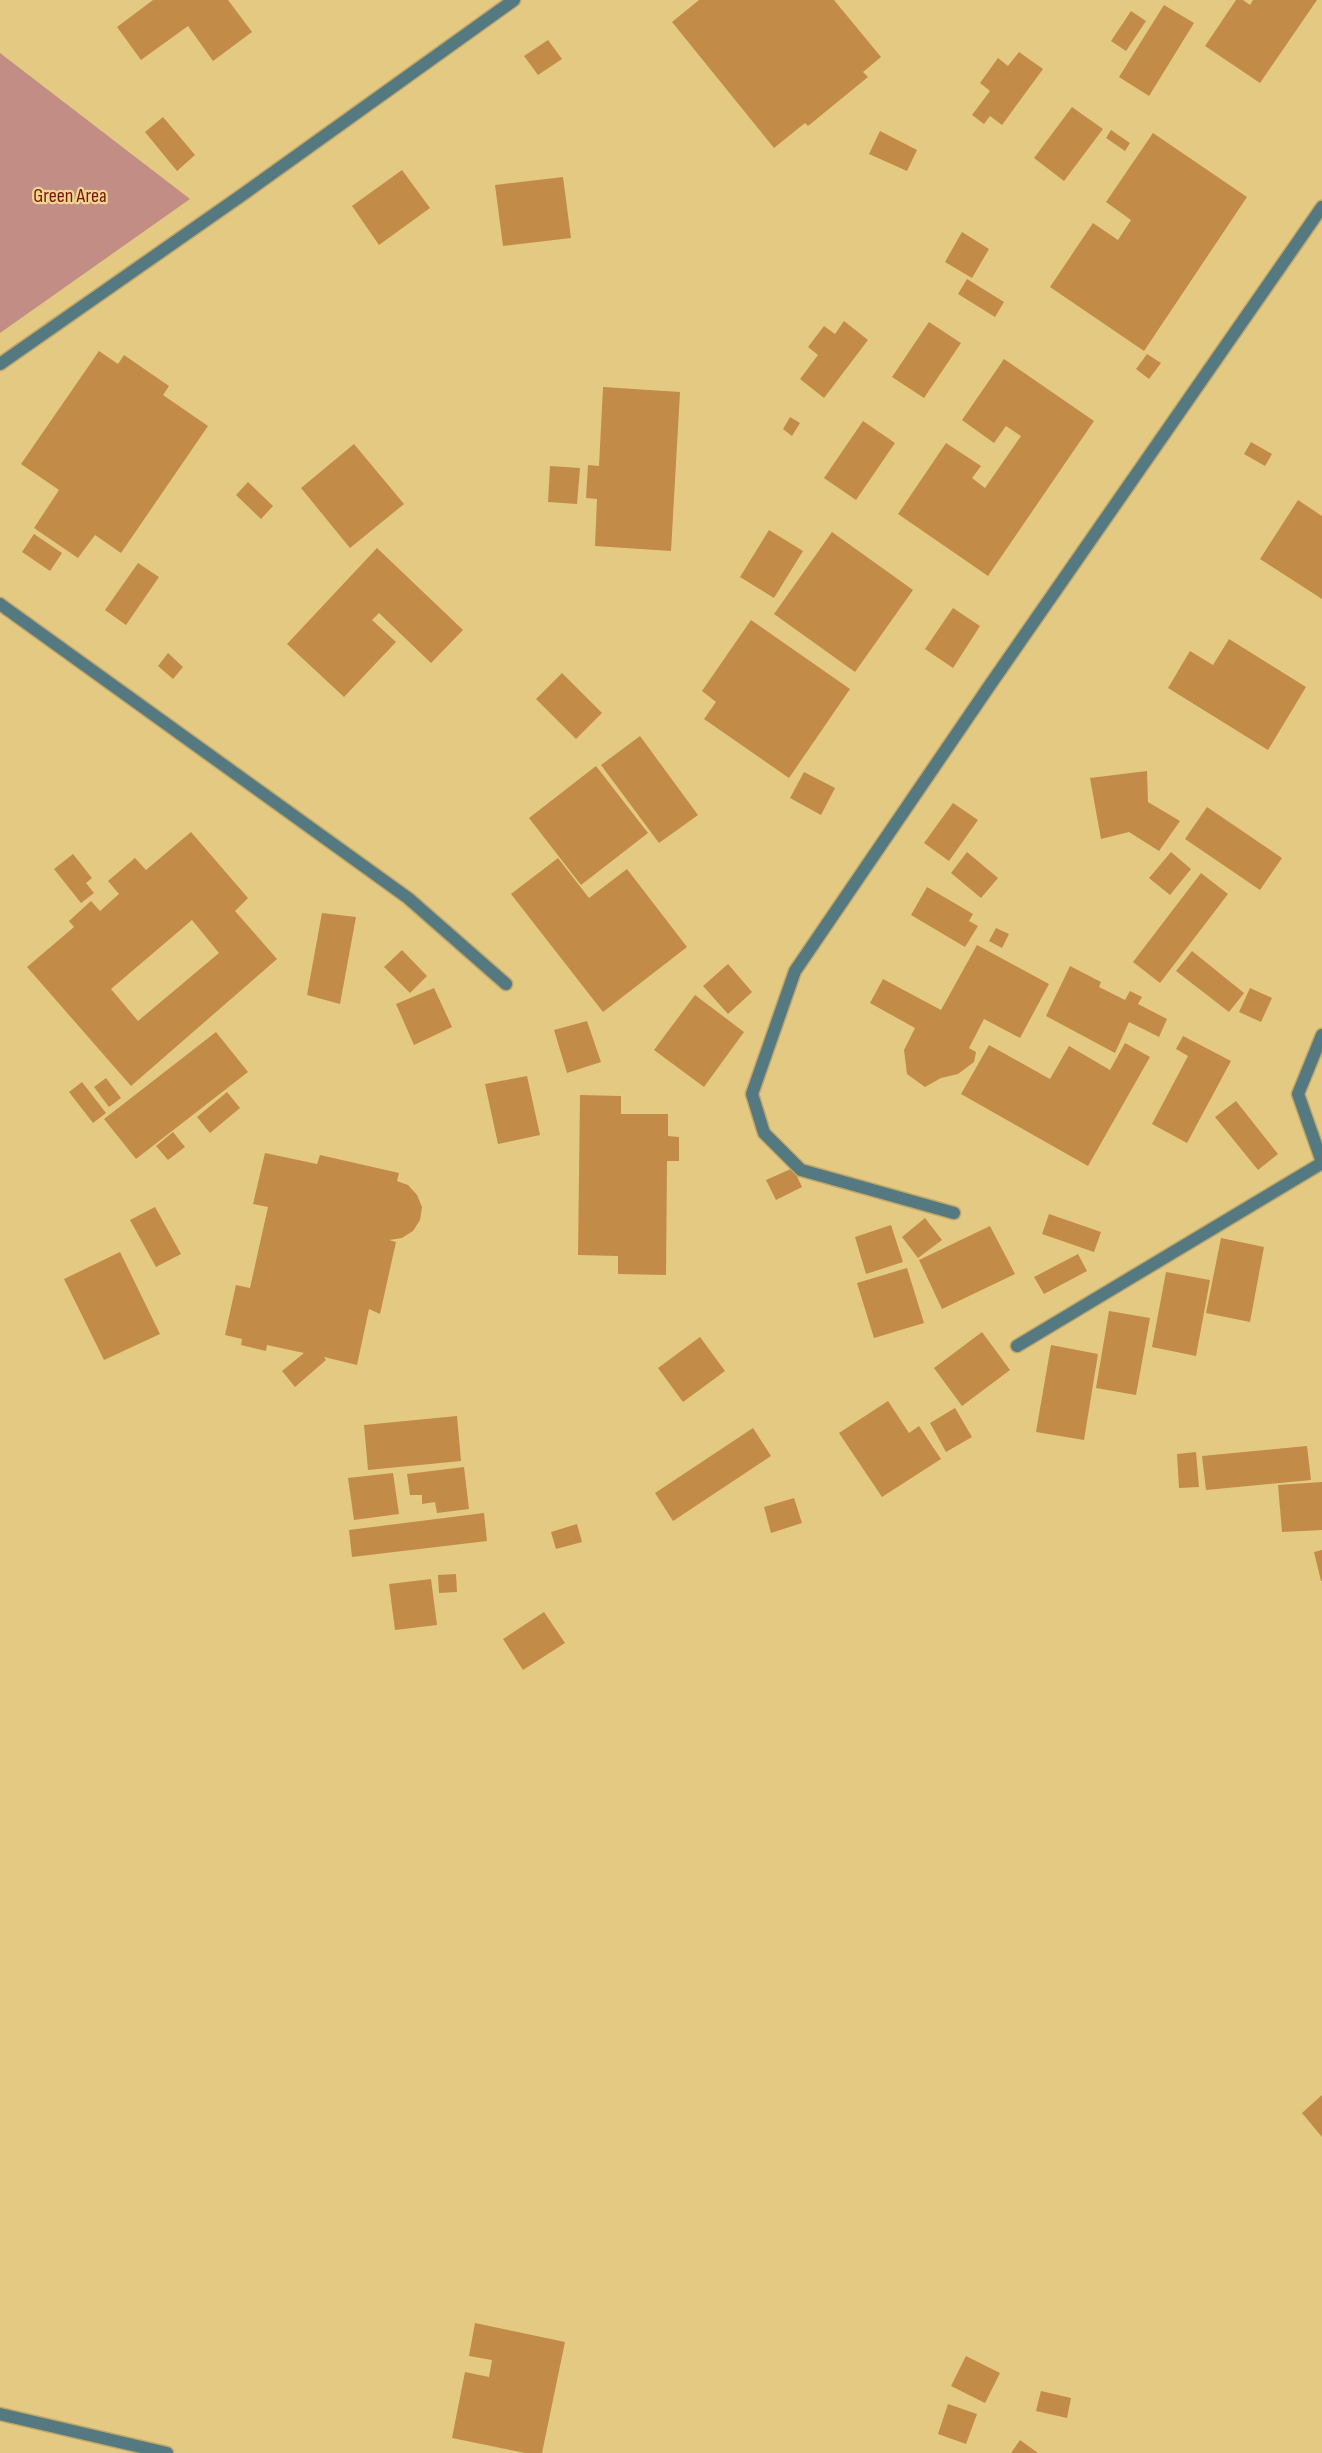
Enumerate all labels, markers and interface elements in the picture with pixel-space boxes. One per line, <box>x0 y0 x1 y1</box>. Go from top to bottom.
park label: Green Area <box>33 185 107 209</box>

